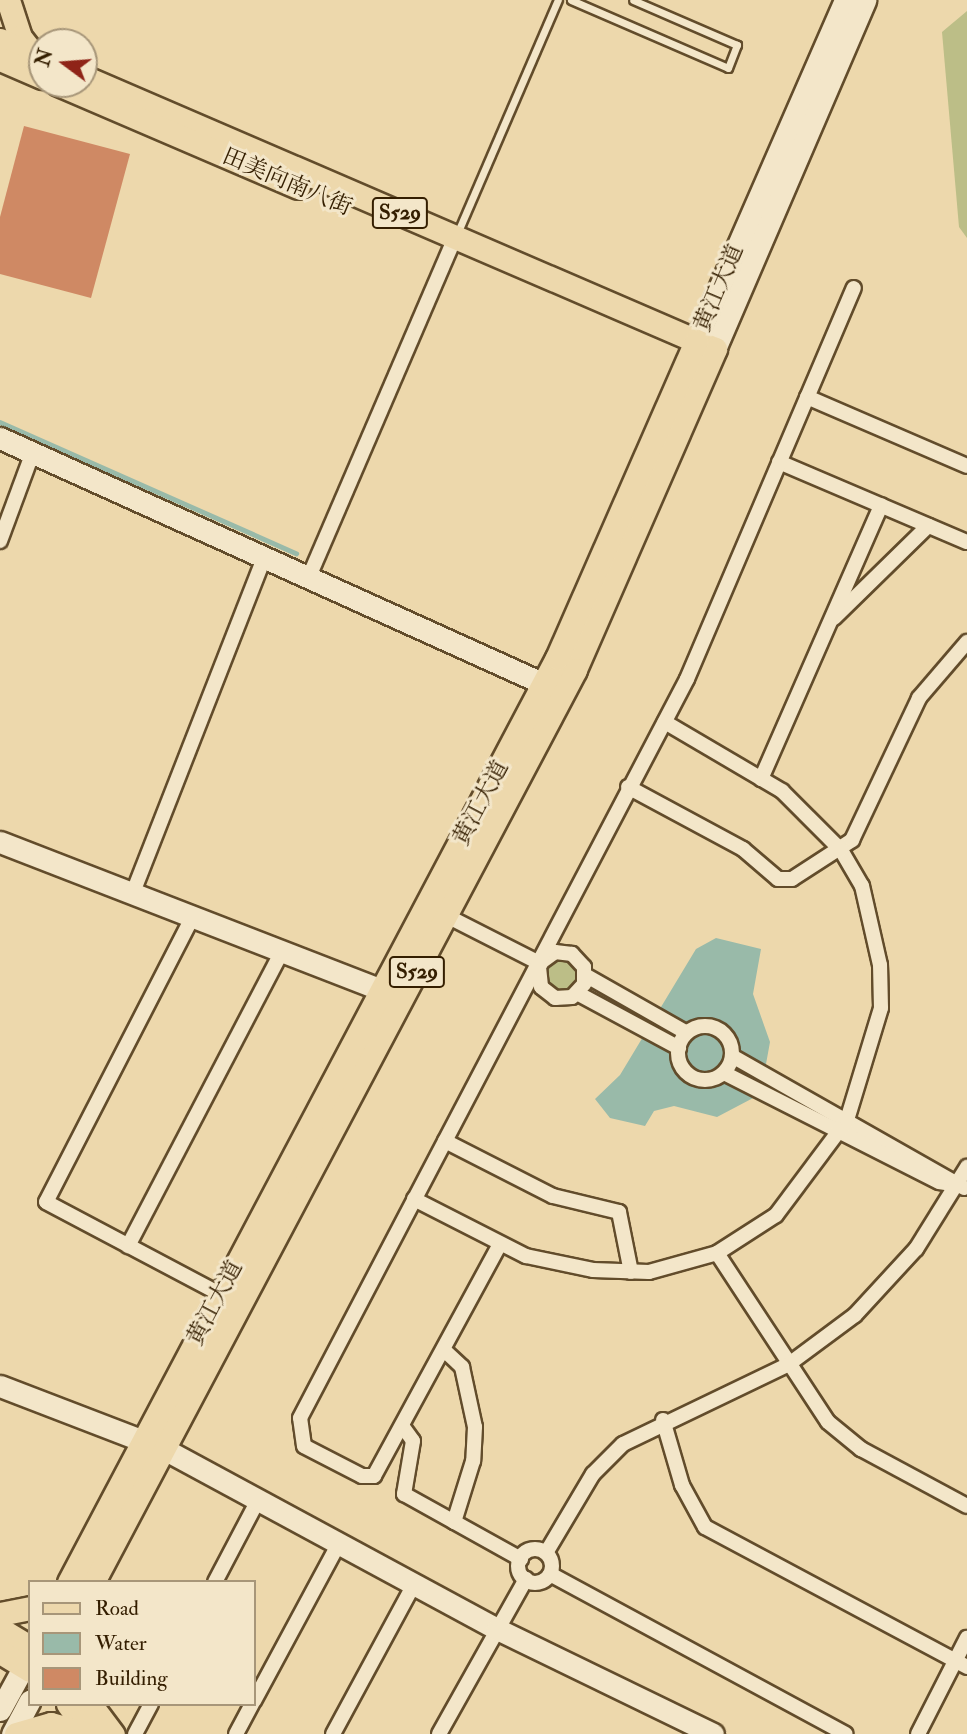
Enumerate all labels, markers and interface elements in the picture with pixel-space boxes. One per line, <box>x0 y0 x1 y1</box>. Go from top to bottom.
north arrow <box>28 28 98 98</box>
text: N <box>31 46 59 69</box>
street label: 田美向南八街 <box>218 142 356 222</box>
road number: S529 <box>370 196 430 230</box>
street label: 黄江大道 <box>688 240 750 336</box>
street label: 黄江大道 <box>447 756 515 850</box>
road number: S529 <box>387 954 447 990</box>
street label: 黄江大道 <box>181 1256 249 1350</box>
legend <box>28 1580 256 1706</box>
text: Road <box>95 1595 139 1622</box>
text: Water <box>95 1630 147 1657</box>
text: Building <box>95 1665 168 1692</box>

